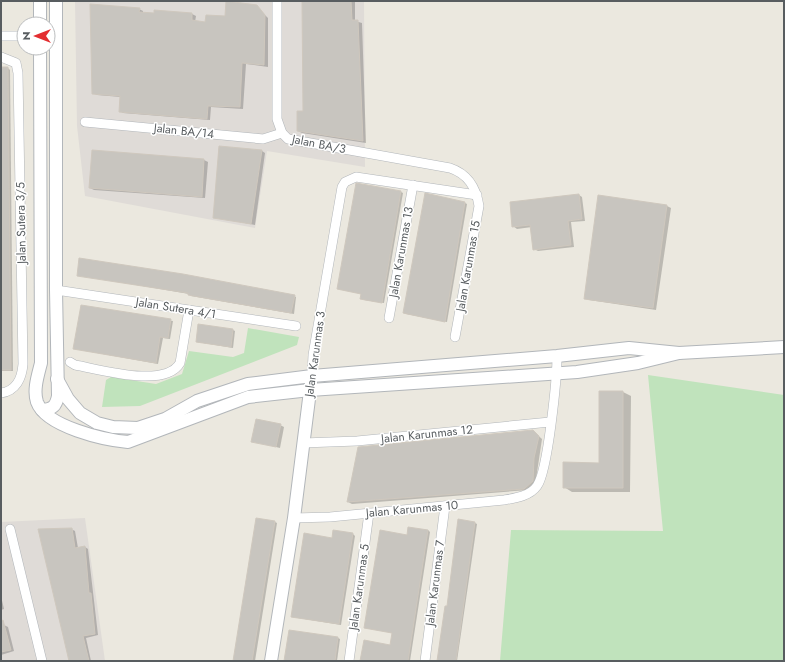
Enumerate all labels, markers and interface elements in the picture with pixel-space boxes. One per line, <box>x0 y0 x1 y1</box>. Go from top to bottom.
north arrow <box>16 16 56 56</box>
text: N <box>18 32 34 40</box>
street label: Jalan BA/14 <box>151 119 215 143</box>
street label: Jalan BA/3 <box>289 130 348 158</box>
street label: Jalan Sutera 3/5 <box>11 182 31 266</box>
street label: Jalan Karunmas 13 <box>384 205 418 301</box>
street label: Jalan Karunmas 15 <box>451 219 485 315</box>
street label: Jalan Sutera 4/1 <box>133 292 217 323</box>
street label: Jalan Karunmas 3 <box>300 309 330 400</box>
street label: Jalan Karunmas 12 <box>378 420 474 448</box>
street label: Jalan Karunmas 10 <box>363 496 459 522</box>
street label: Jalan Karunmas 7 <box>421 538 449 629</box>
street label: Jalan Karunmas 5 <box>344 543 374 633</box>

